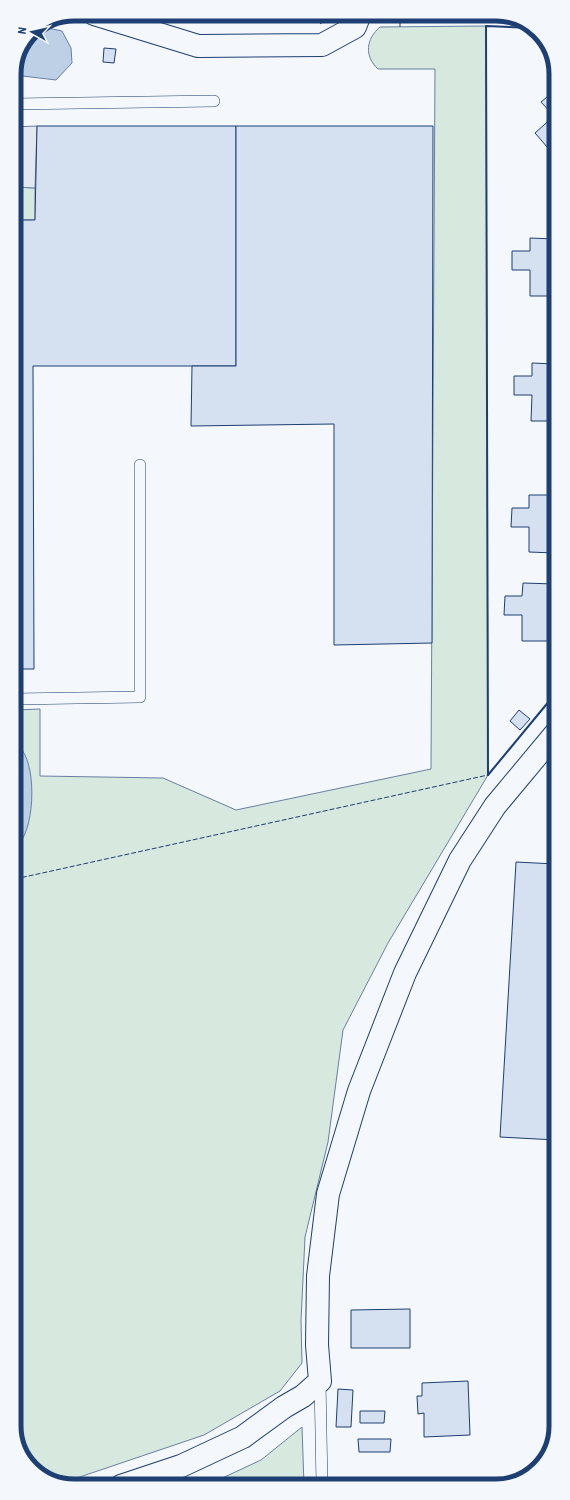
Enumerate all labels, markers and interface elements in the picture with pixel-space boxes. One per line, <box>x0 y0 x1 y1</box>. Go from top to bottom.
north arrow <box>12 12 52 52</box>
text: N <box>16 26 30 35</box>

